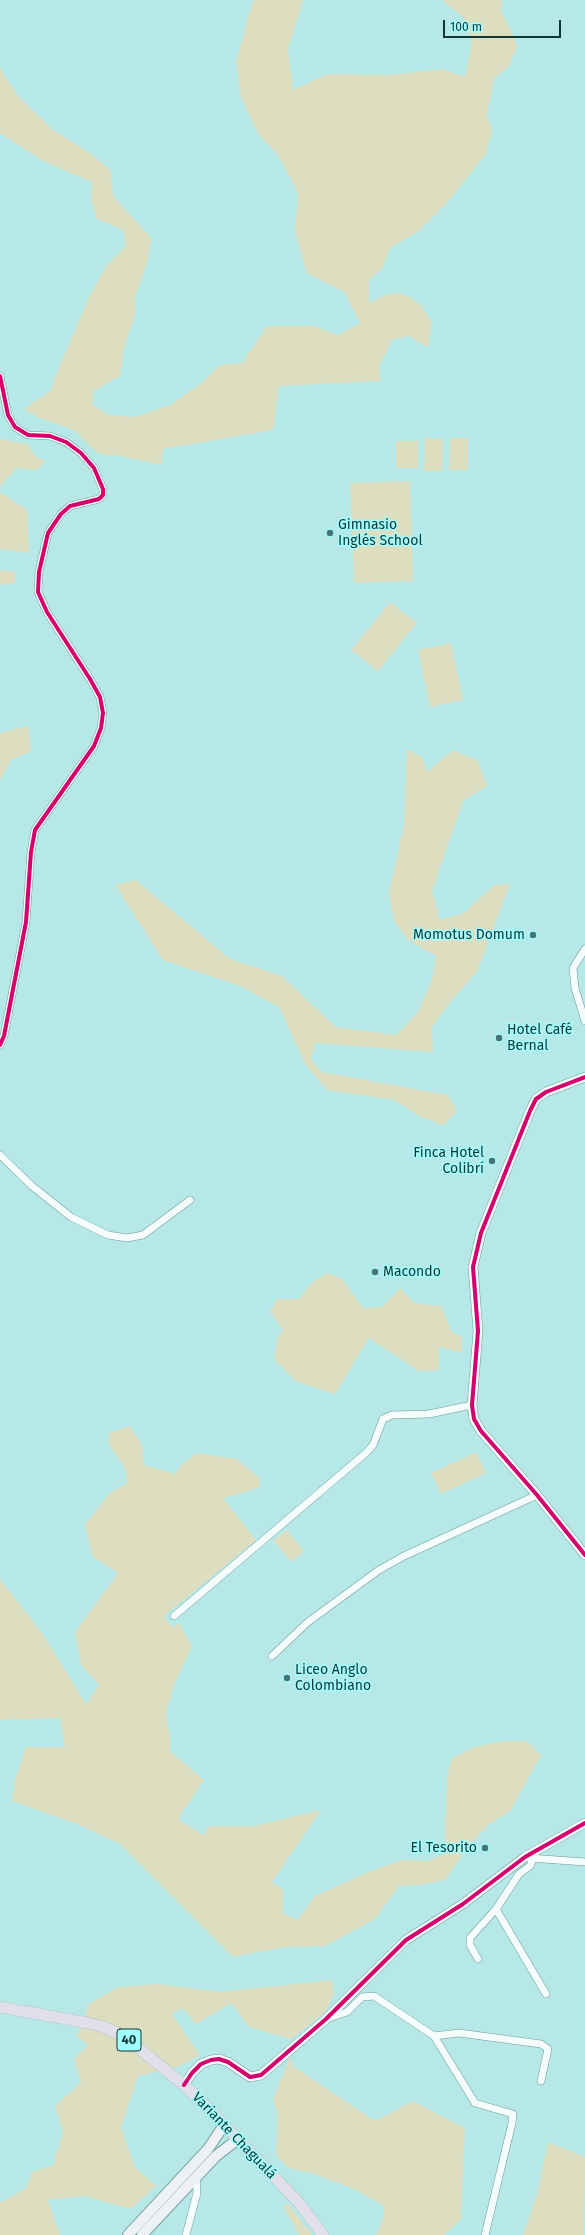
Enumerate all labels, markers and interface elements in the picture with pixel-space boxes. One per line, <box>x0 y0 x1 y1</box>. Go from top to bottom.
scale bar <box>445 12 563 38</box>
text: 100 m <box>450 20 482 34</box>
place label: Gimnasio Inglés School <box>338 517 423 550</box>
marker: Gimnasio Inglés School <box>325 528 335 538</box>
place label: Momotus Domum <box>413 927 525 943</box>
marker: Momotus Domum <box>528 930 538 940</box>
place label: Hotel Café Bernal <box>507 1022 572 1054</box>
marker: Hotel Café Bernal <box>494 1033 504 1043</box>
place label: Finca Hotel Colibrí <box>413 1145 484 1178</box>
marker: Finca Hotel Colibrí <box>487 1156 497 1166</box>
place label: Macondo <box>383 1264 441 1280</box>
marker: Macondo <box>370 1267 380 1277</box>
place label: Liceo Anglo Colombiano <box>295 1662 371 1694</box>
marker: Liceo Anglo Colombiano <box>282 1673 292 1683</box>
place label: El Tesorito <box>411 1840 477 1856</box>
marker: El Tesorito <box>480 1843 490 1853</box>
road number: 40 <box>117 2029 141 2051</box>
street label: Variante Chagualá <box>188 2089 280 2183</box>

